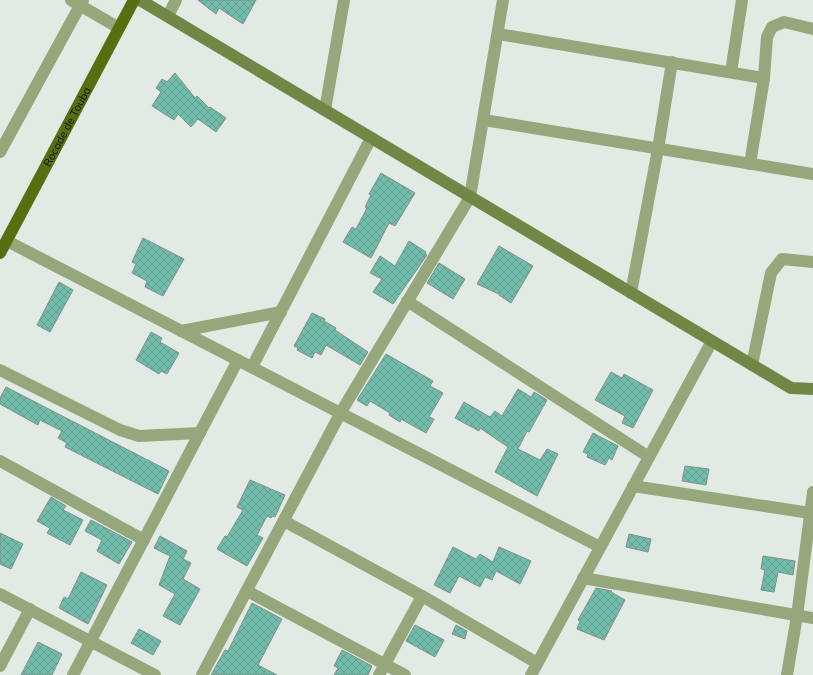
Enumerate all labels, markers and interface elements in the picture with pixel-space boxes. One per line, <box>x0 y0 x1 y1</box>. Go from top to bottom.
street label: Rocade de Touba <box>40 84 94 169</box>

